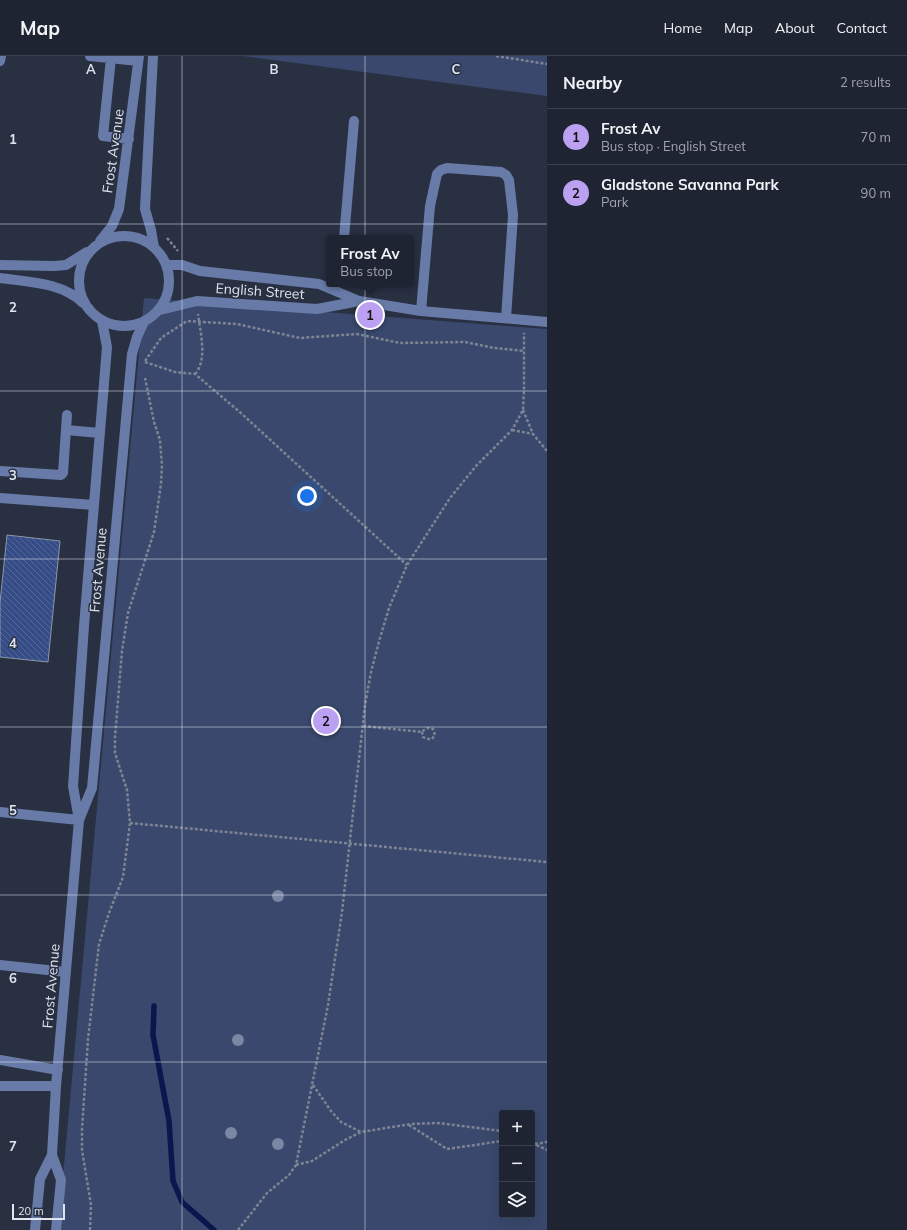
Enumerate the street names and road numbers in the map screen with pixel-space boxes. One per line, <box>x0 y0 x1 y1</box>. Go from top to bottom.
street label: Frost Avenue <box>98 108 128 194</box>
street label: English Street <box>215 279 305 303</box>
street label: Frost Avenue <box>85 527 111 613</box>
street label: Frost Avenue <box>38 943 64 1029</box>

